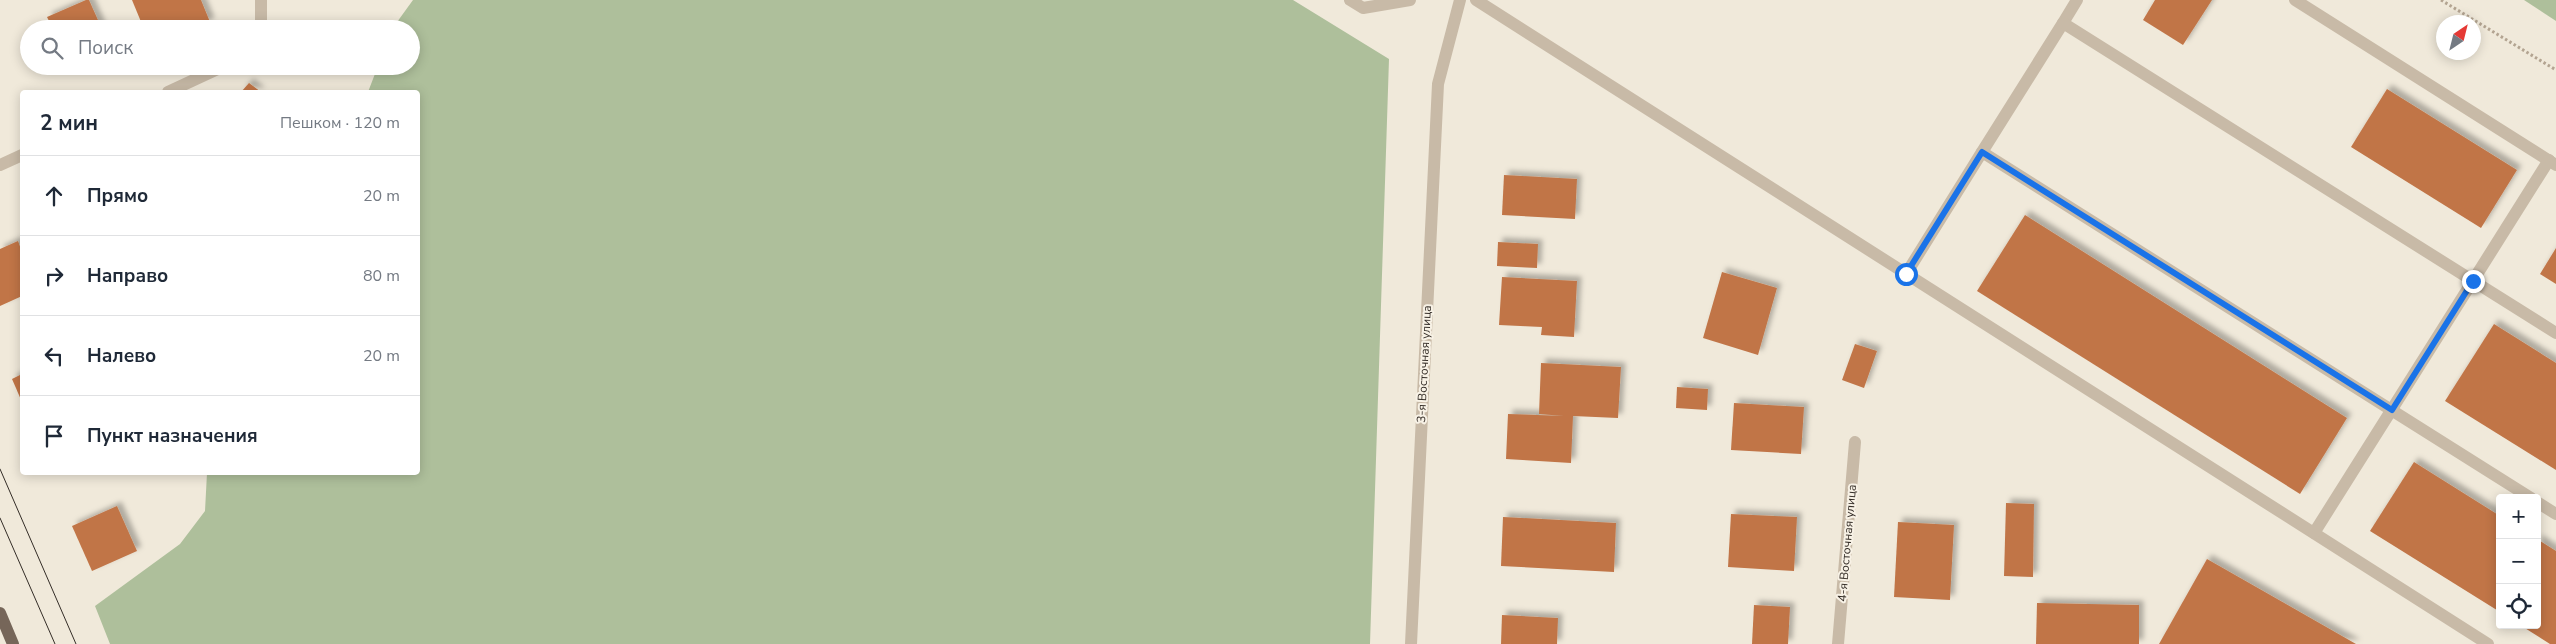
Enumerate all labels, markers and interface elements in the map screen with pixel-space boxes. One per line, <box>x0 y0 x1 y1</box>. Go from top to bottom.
north arrow <box>2436 15 2481 60</box>
search box <box>20 20 420 75</box>
icon: search <box>38 34 66 62</box>
text: Поиск <box>78 35 133 61</box>
text: 2 мин <box>40 109 98 137</box>
text: Пешком · 120 m <box>280 112 400 134</box>
icon: ahead <box>40 182 68 210</box>
text: Прямо <box>87 183 148 209</box>
text: 20 m <box>363 185 400 207</box>
icon: right <box>40 262 68 290</box>
text: Направо <box>87 263 168 289</box>
route start <box>1895 263 1918 286</box>
text: 80 m <box>363 265 400 287</box>
route end <box>2462 270 2485 293</box>
street label: 3-я Восточная улица <box>1413 305 1435 423</box>
icon: left <box>40 342 68 370</box>
text: Налево <box>87 343 156 369</box>
text: 20 m <box>363 345 400 367</box>
icon: arrive <box>40 422 68 450</box>
text: Пункт назначения <box>87 423 258 449</box>
street label: 4-я Восточная улица <box>1834 484 1860 602</box>
map controls <box>2496 494 2541 629</box>
button: + <box>2496 494 2541 539</box>
button: − <box>2496 539 2541 584</box>
button: locate <box>2496 584 2541 629</box>

